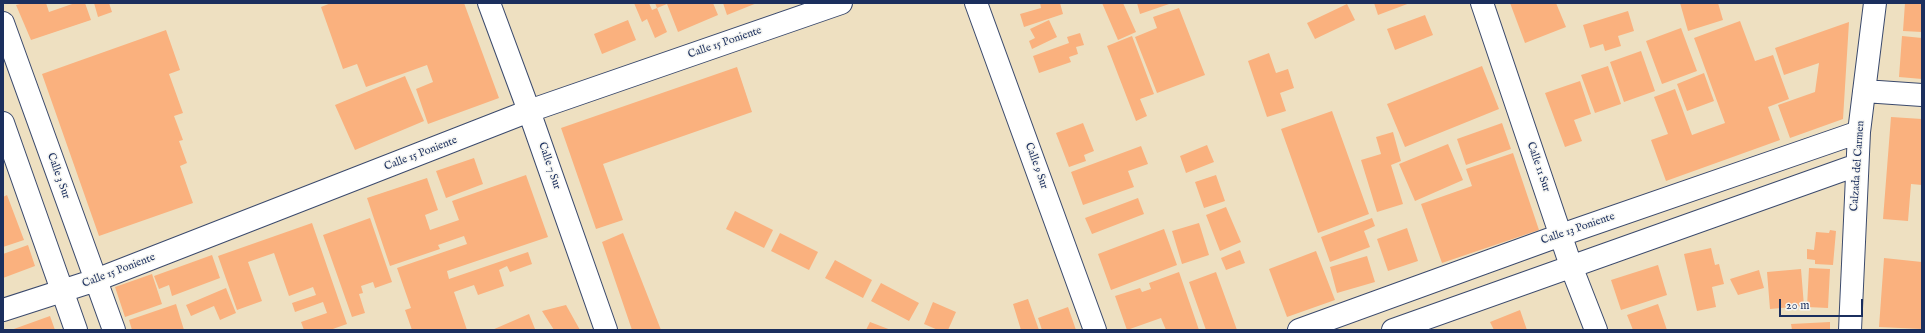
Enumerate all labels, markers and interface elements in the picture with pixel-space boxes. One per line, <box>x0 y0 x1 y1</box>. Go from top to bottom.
street label: Calle 15 Poniente <box>686 24 764 62</box>
street label: Calzada del Carmen <box>1848 120 1868 212</box>
street label: Calle 15 Poniente <box>383 134 459 174</box>
street label: Calle 11 Sur <box>1523 140 1553 194</box>
street label: Calle 7 Sur <box>535 141 563 191</box>
street label: Calle 9 Sur <box>1021 141 1051 191</box>
street label: Calle 3 Sur <box>44 151 72 201</box>
street label: Calle 13 Poniente <box>1539 210 1617 248</box>
street label: Calle 15 Poniente <box>81 251 157 291</box>
scale bar <box>1781 291 1865 317</box>
text: 20 m <box>1786 298 1809 313</box>

